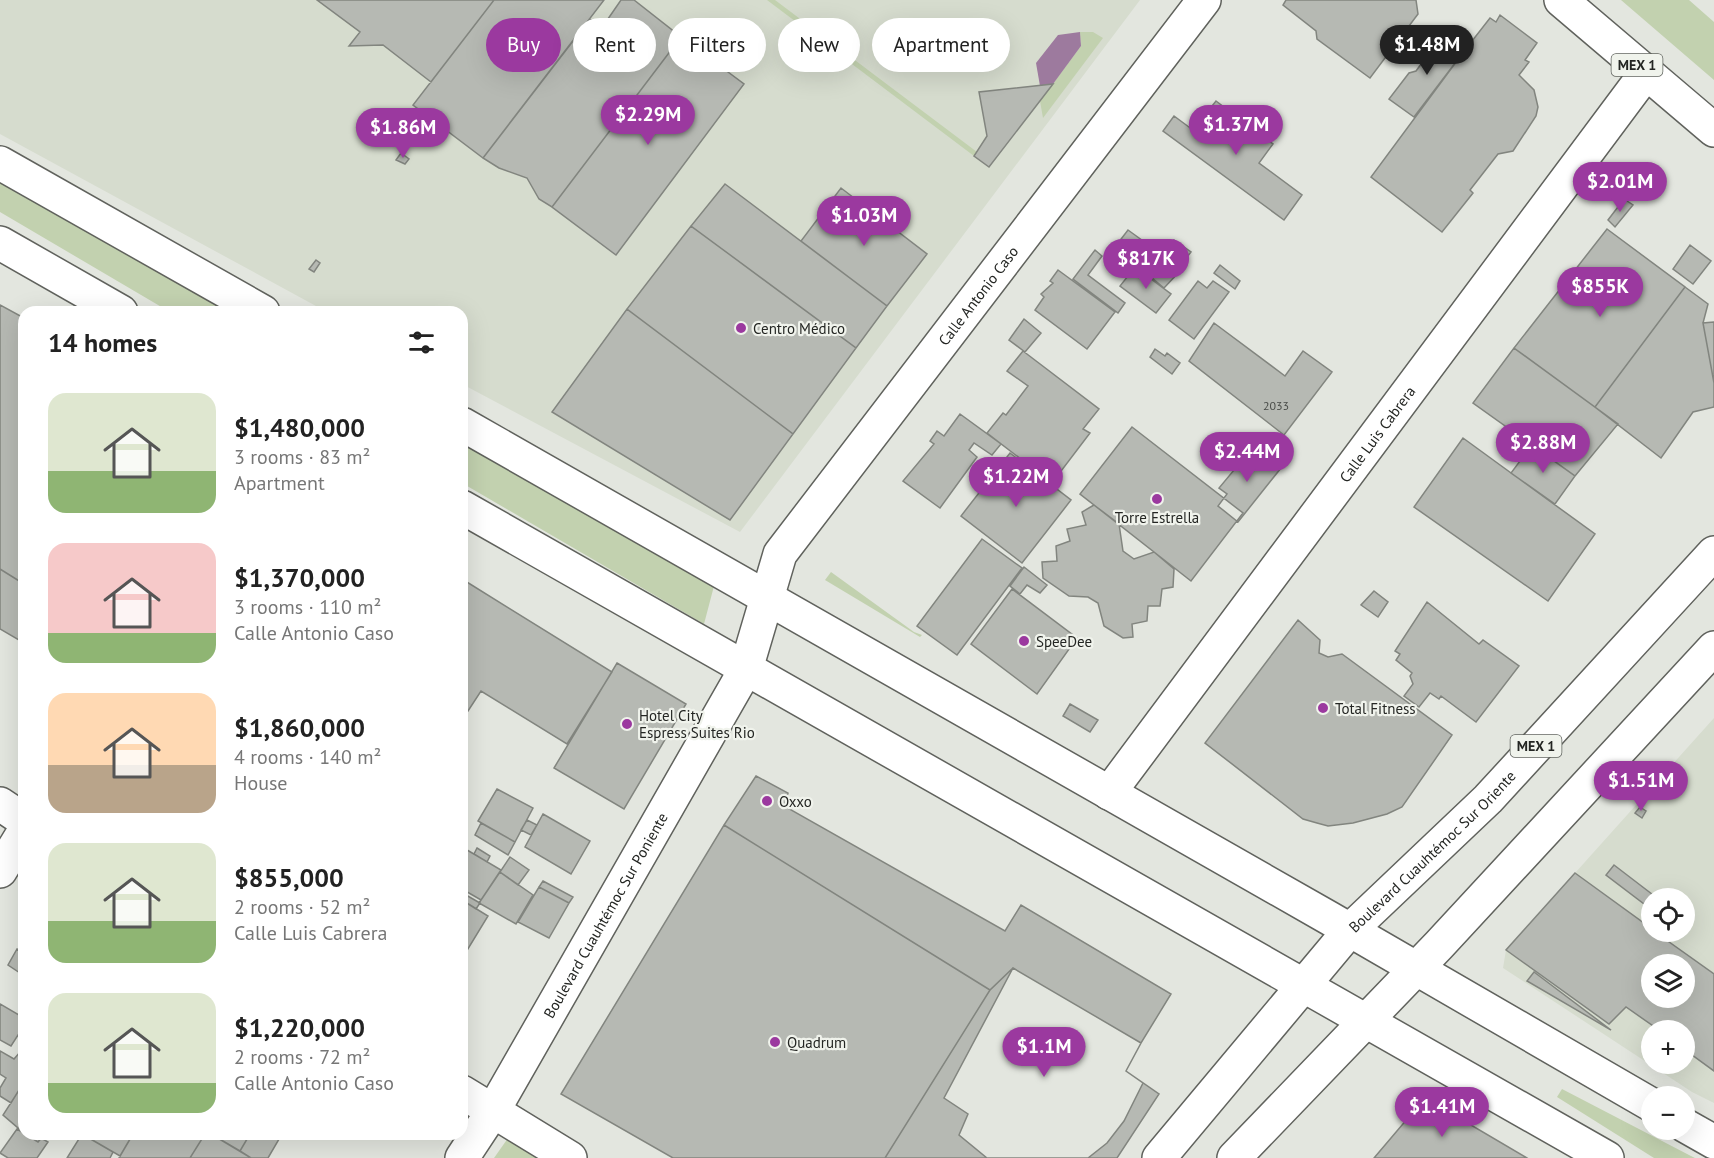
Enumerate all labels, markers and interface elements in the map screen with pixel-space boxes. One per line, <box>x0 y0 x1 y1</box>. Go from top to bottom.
chip: Buy <box>486 18 561 72</box>
chip: Rent <box>573 18 656 72</box>
chip: Filters <box>668 18 766 72</box>
chip: New <box>778 18 860 72</box>
chip: Apartment <box>872 18 1010 72</box>
pin: $1.48M <box>1378 25 1476 76</box>
text: $1.48M <box>1394 31 1460 57</box>
road number: MEX 1 <box>1612 54 1662 76</box>
pin: $2.29M <box>599 95 697 146</box>
text: $2.29M <box>615 101 681 127</box>
pin: $1.37M <box>1187 105 1285 156</box>
pin: $1.86M <box>354 108 452 159</box>
text: $1.37M <box>1203 111 1269 137</box>
text: $1.86M <box>370 114 436 140</box>
pin: $2.01M <box>1571 162 1669 213</box>
text: $2.01M <box>1587 168 1653 194</box>
pin: $1.03M <box>815 196 913 247</box>
text: $1.03M <box>831 202 897 228</box>
pin: $817K <box>1104 239 1188 290</box>
street label: Calle Antonio Caso <box>934 242 1022 349</box>
text: $817K <box>1117 245 1175 271</box>
pin: $855K <box>1558 267 1642 318</box>
text: $855K <box>1571 273 1629 299</box>
place label: Centro Médico <box>753 319 845 338</box>
marker: Centro Médico <box>734 321 748 335</box>
text: 14 homes <box>48 326 157 359</box>
icon: filters <box>405 326 438 359</box>
street label: Calle Luis Cabrera <box>1335 382 1419 486</box>
house number: 2033 <box>1263 398 1289 413</box>
text: $1,480,000 <box>234 411 365 444</box>
icon: home <box>96 417 168 489</box>
pin: $2.88M <box>1494 423 1592 474</box>
text: $2.88M <box>1510 429 1576 455</box>
pin: $2.44M <box>1198 432 1296 483</box>
text: $2.44M <box>1214 438 1280 464</box>
text: 3 rooms · 83 m² <box>234 444 370 470</box>
pin: $1.22M <box>967 457 1065 508</box>
text: $1.22M <box>983 463 1049 489</box>
text: Apartment <box>234 470 325 496</box>
marker: Torre Estrella <box>1150 492 1164 506</box>
place label: Torre Estrella <box>1115 508 1199 527</box>
text: $1,370,000 <box>234 561 365 594</box>
icon: home <box>96 567 168 639</box>
text: 3 rooms · 110 m² <box>234 594 381 620</box>
text: Calle Antonio Caso <box>234 620 394 646</box>
place label: SpeeDee <box>1036 632 1092 651</box>
marker: SpeeDee <box>1017 634 1031 648</box>
place label: Total Fitness <box>1335 699 1416 718</box>
marker: Total Fitness <box>1316 701 1330 715</box>
place label: Hotel City Espress Suites Rio <box>639 706 755 742</box>
text: $1,860,000 <box>234 711 365 744</box>
icon: home <box>96 717 168 789</box>
marker: Hotel City Espress Suites Rio <box>620 717 634 731</box>
road number: MEX 1 <box>1510 735 1562 757</box>
text: 4 rooms · 140 m² <box>234 744 381 770</box>
pin: $1.51M <box>1592 761 1690 812</box>
street label: Boulevard Cuauhtémoc Sur Oriente <box>1344 766 1519 936</box>
text: $1.51M <box>1608 767 1674 793</box>
text: House <box>234 770 288 796</box>
place label: Oxxo <box>779 792 812 811</box>
marker: Oxxo <box>760 794 774 808</box>
street label: Boulevard Cuauhtémoc Sur Poniente <box>539 809 671 1021</box>
text: $855,000 <box>234 861 344 894</box>
icon: home <box>96 867 168 939</box>
map controls <box>1641 888 1695 1140</box>
button: locate <box>1641 888 1695 942</box>
text: 2 rooms · 52 m² <box>234 894 370 920</box>
text: Calle Luis Cabrera <box>234 920 388 946</box>
button: layers <box>1641 954 1695 1008</box>
text: $1,220,000 <box>234 1011 365 1044</box>
icon: home <box>96 1017 168 1089</box>
button: + <box>1641 1020 1695 1074</box>
pin: $1.1M <box>1002 1027 1086 1078</box>
place label: Quadrum <box>787 1033 846 1052</box>
text: $1.1M <box>1017 1033 1071 1059</box>
marker: Quadrum <box>768 1035 782 1049</box>
text: 2 rooms · 72 m² <box>234 1044 370 1070</box>
text: Calle Antonio Caso <box>234 1070 394 1096</box>
button: − <box>1641 1086 1695 1140</box>
pin: $1.41M <box>1393 1087 1491 1138</box>
text: $1.41M <box>1409 1093 1475 1119</box>

